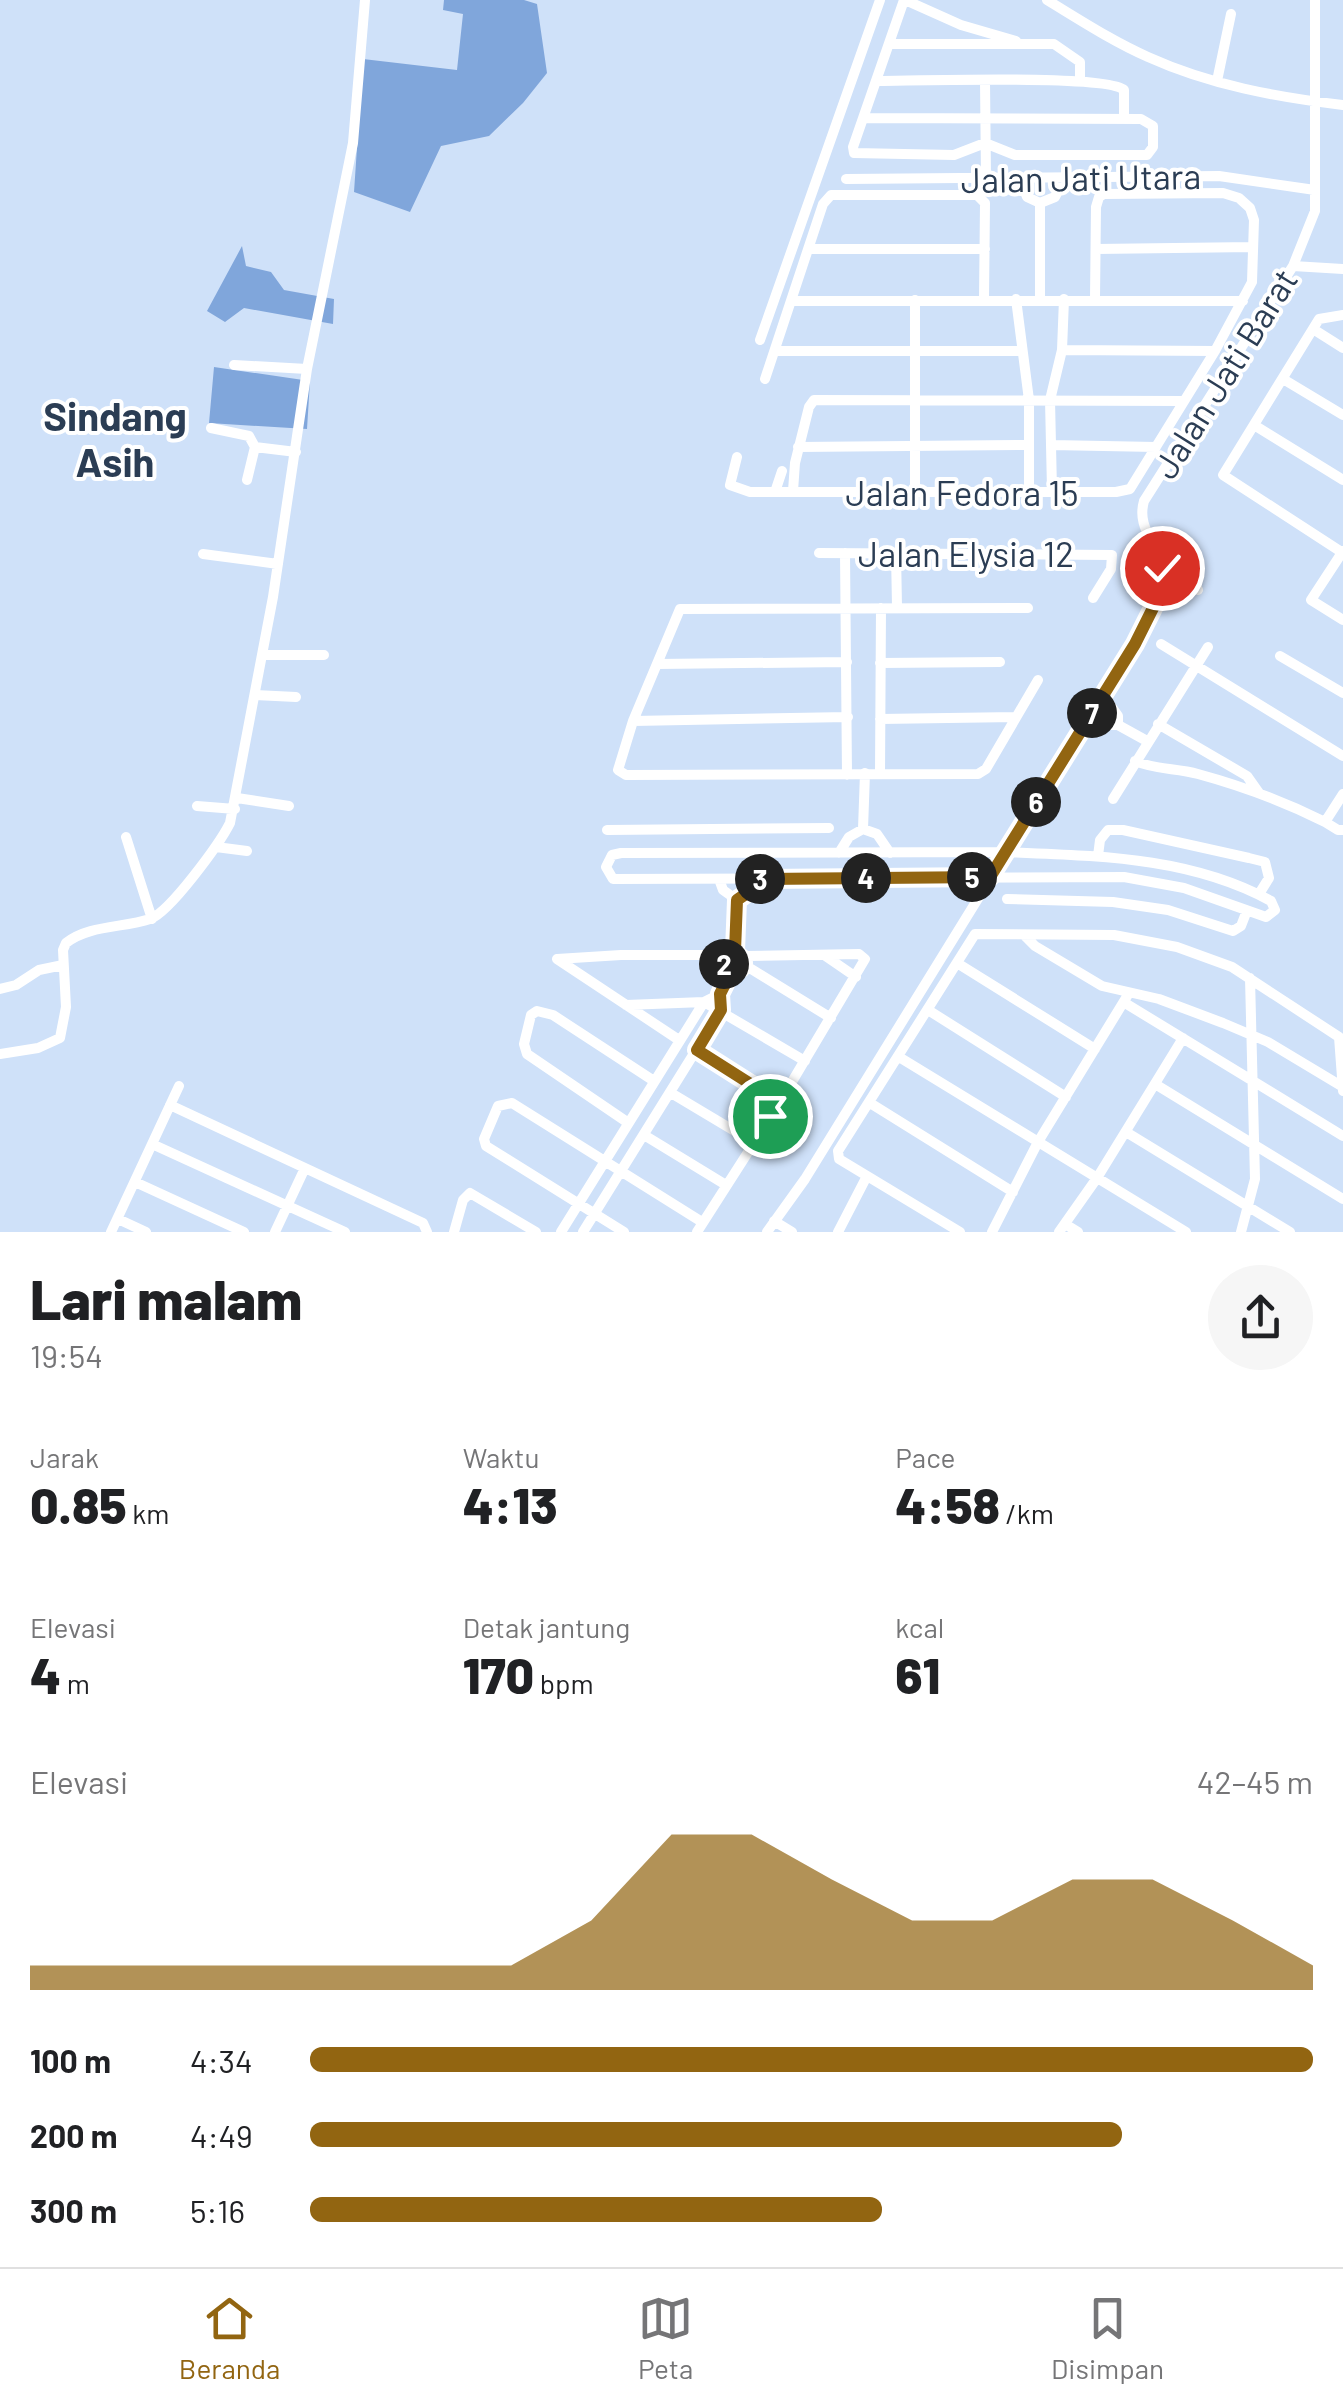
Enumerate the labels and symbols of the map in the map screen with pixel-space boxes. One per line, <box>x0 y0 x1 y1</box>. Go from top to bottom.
street label: Jalan Jati Utara <box>960 154 1202 200</box>
street label: Jalan Jati Barat <box>1143 260 1305 486</box>
district label: Sindang Asih <box>43 391 187 485</box>
street label: Jalan Fedora 15 <box>846 471 1079 513</box>
pin <box>1120 526 1205 611</box>
street label: Jalan Elysia 12 <box>858 532 1074 574</box>
pin: 7 <box>1067 688 1117 738</box>
pin: 6 <box>1011 777 1061 827</box>
pin: 5 <box>947 852 997 902</box>
pin: 4 <box>841 853 891 903</box>
pin: 3 <box>735 854 785 904</box>
pin: 2 <box>699 939 749 989</box>
pin <box>728 1074 813 1159</box>

